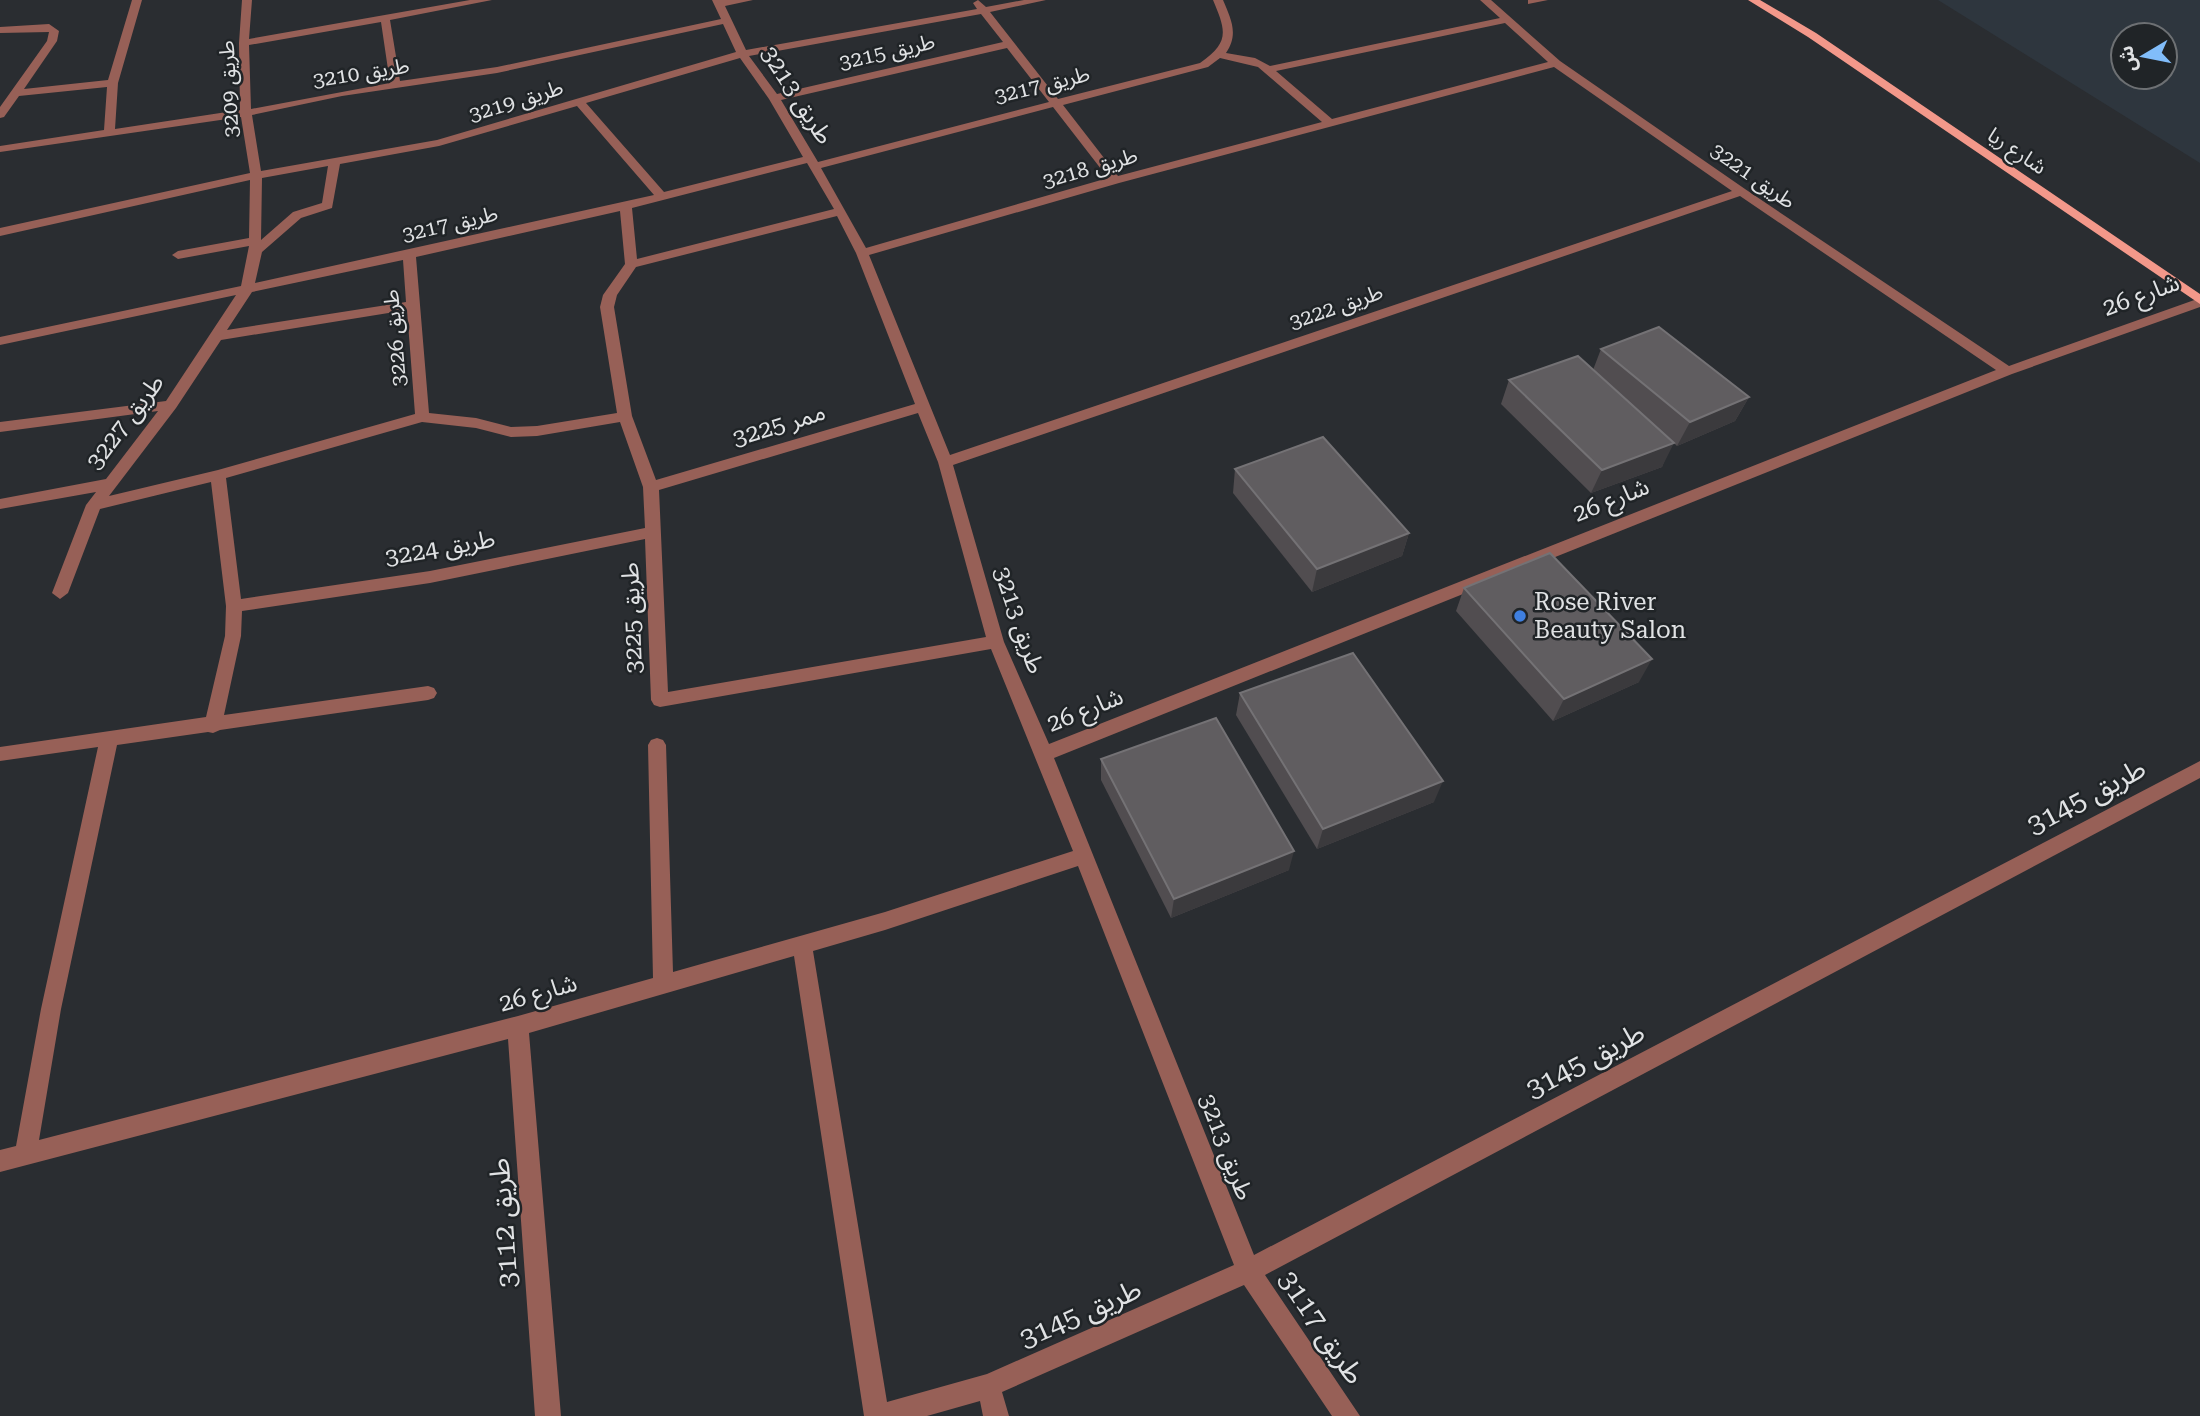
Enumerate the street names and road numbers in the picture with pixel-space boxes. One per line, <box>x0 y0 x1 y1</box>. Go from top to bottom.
street label: طريق 3215 <box>837 29 937 76</box>
street label: طريق 3209 <box>214 40 245 138</box>
street label: طريق 3213 <box>754 41 839 150</box>
street label: طريق 3210 <box>311 54 411 93</box>
street label: طريق 3217 <box>992 62 1092 109</box>
street label: طريق 3219 <box>466 75 566 128</box>
street label: شارع ريا <box>1981 123 2051 182</box>
street label: طريق 3221 <box>1706 138 1800 215</box>
street label: طريق 3218 <box>1040 143 1140 194</box>
street label: طريق 3217 <box>400 201 500 248</box>
street label: شارع 26 <box>2099 268 2184 325</box>
street label: طريق 3222 <box>1286 280 1386 335</box>
street label: طريق 3226 <box>379 288 412 388</box>
street label: طريق 3227 <box>80 369 171 476</box>
street label: ممر 3225 <box>729 398 829 452</box>
street label: شارع 26 <box>1569 472 1654 531</box>
street label: طريق 3224 <box>383 525 497 572</box>
street label: طريق 3225 <box>616 562 649 674</box>
street label: طريق 3213 <box>987 563 1050 678</box>
street label: شارع 26 <box>1043 682 1128 741</box>
street label: طريق 3145 <box>2021 751 2152 842</box>
street label: شارع 26 <box>496 969 581 1020</box>
street label: طريق 3145 <box>1520 1015 1651 1106</box>
street label: طريق 3213 <box>1192 1090 1259 1204</box>
street label: طريق 3112 <box>483 1157 525 1289</box>
street label: طريق 3117 <box>1271 1264 1372 1391</box>
street label: طريق 3145 <box>1014 1272 1147 1356</box>

